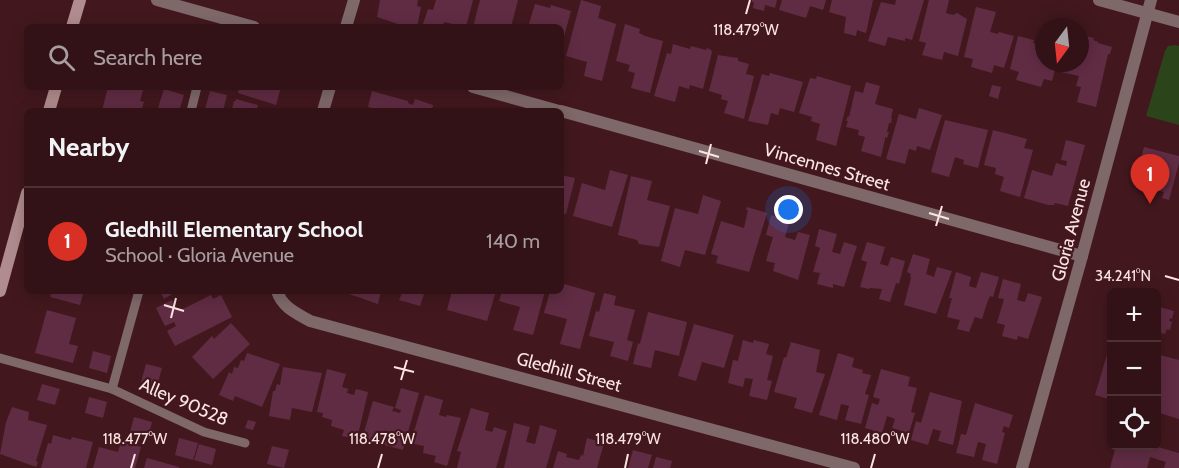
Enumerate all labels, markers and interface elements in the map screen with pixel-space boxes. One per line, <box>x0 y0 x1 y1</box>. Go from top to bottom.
north arrow <box>1035 18 1089 72</box>
text: 118.479°W <box>713 21 779 39</box>
search box <box>24 24 564 90</box>
icon: search <box>45 41 78 74</box>
text: Search here <box>93 44 202 71</box>
text: Nearby <box>48 131 129 163</box>
street label: Vincennes Street <box>761 139 893 195</box>
pin: 1 <box>1130 154 1170 204</box>
street label: Gloria Avenue <box>1047 176 1095 284</box>
your location <box>774 195 803 224</box>
text: Gledhill Elementary School <box>105 216 363 243</box>
text: 1 <box>64 229 71 253</box>
text: 140 m <box>486 229 540 253</box>
text: School · Gloria Avenue <box>105 243 294 267</box>
text: 34.241°N <box>1095 267 1151 285</box>
map controls <box>1107 288 1161 450</box>
button: + <box>1107 288 1161 342</box>
button: − <box>1107 342 1161 396</box>
street label: Gledhill Street <box>514 347 624 397</box>
street label: Alley 90528 <box>136 373 232 431</box>
button: locate <box>1107 396 1161 450</box>
text: 118.477°W <box>103 430 168 448</box>
text: 118.478°W <box>349 430 416 448</box>
text: 118.479°W <box>595 430 661 448</box>
text: 118.480°W <box>841 430 910 448</box>

